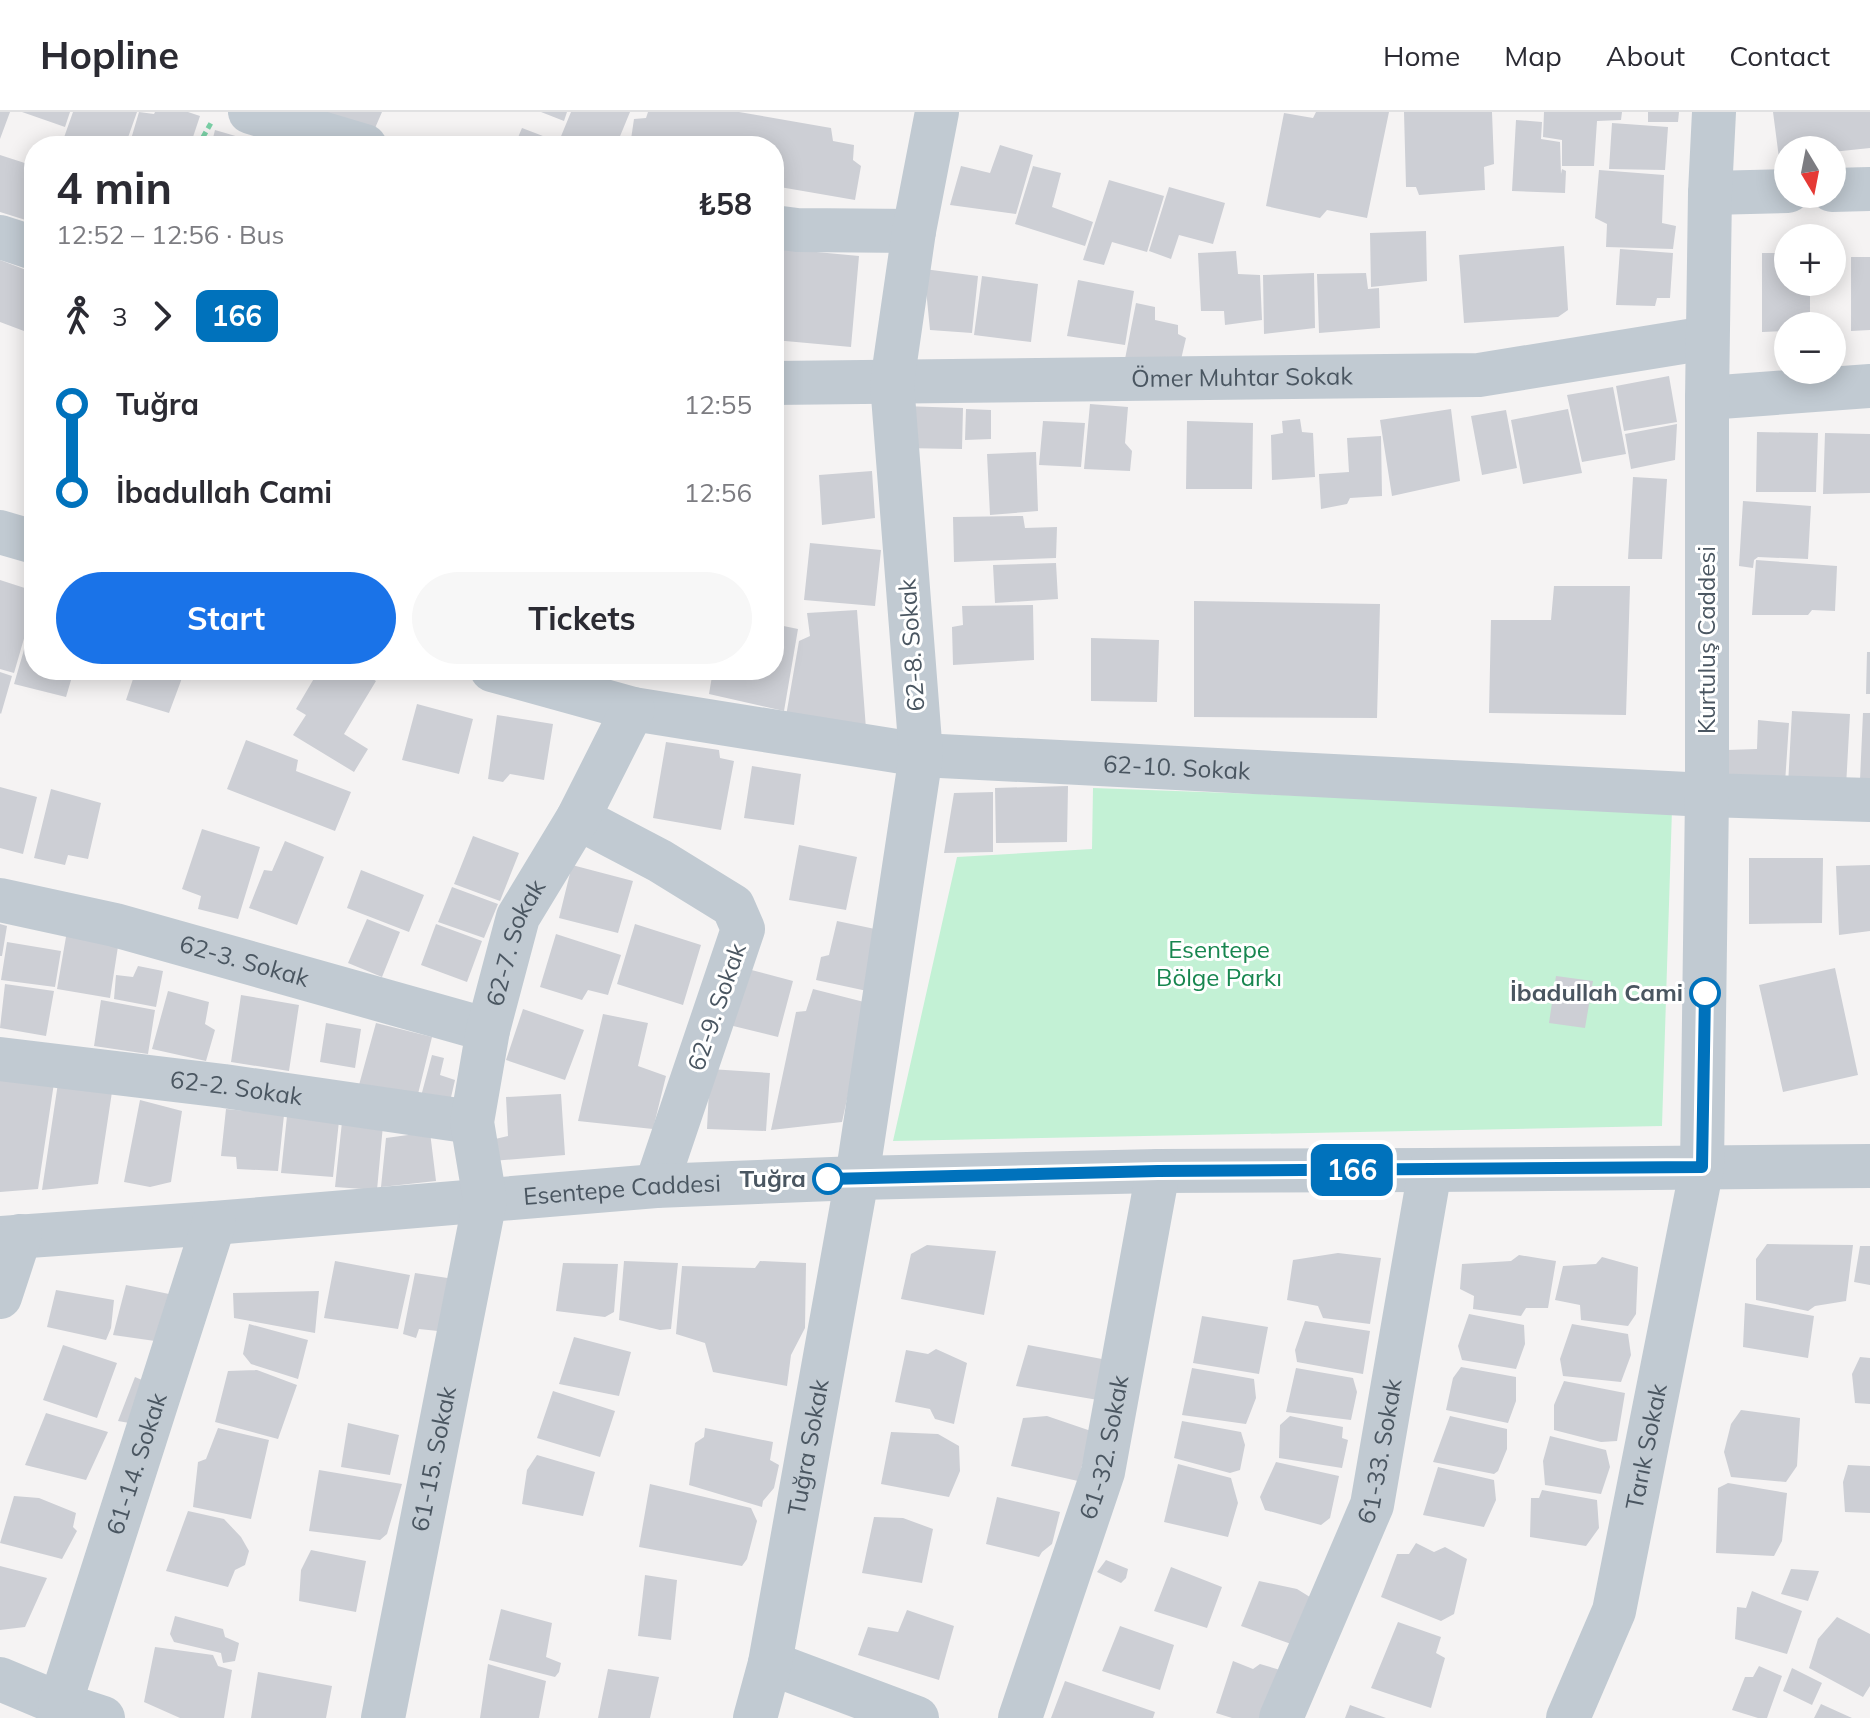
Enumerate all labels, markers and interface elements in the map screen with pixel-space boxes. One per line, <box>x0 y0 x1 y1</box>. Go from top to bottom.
text: Hopline <box>40 31 179 79</box>
text: Home <box>1383 38 1460 73</box>
text: Map <box>1504 38 1562 73</box>
text: About <box>1606 38 1685 73</box>
text: Contact <box>1729 38 1830 73</box>
north arrow <box>1774 136 1846 208</box>
map controls <box>1774 136 1846 384</box>
text: 4 min <box>56 160 172 215</box>
text: ₺58 <box>698 185 752 223</box>
text: 12:52 – 12:56 · Bus <box>56 218 285 251</box>
button: + <box>1774 224 1846 296</box>
icon: walk <box>56 294 100 338</box>
icon: forward <box>140 294 184 338</box>
text: 166 <box>212 298 262 333</box>
text: 3 <box>112 300 128 333</box>
button: − <box>1774 312 1846 384</box>
street label: Ömer Muhtar Sokak <box>1131 360 1354 393</box>
text: Tuğra <box>116 385 199 423</box>
text: 12:55 <box>684 388 752 421</box>
text: İbadullah Cami <box>116 473 332 511</box>
text: 12:56 <box>684 476 752 509</box>
street label: Kurtuluş Caddesi <box>1691 546 1721 734</box>
button: Start <box>56 572 396 664</box>
button: Tickets <box>412 572 752 664</box>
street label: 62-8. Sokak <box>891 577 931 712</box>
street label: 62-10. Sokak <box>1102 748 1252 786</box>
street label: 62-7. Sokak <box>479 873 552 1009</box>
street label: 62-3. Sokak <box>177 928 313 993</box>
park label: Esentepe Bölge Parkı <box>1156 934 1282 992</box>
street label: 62-9. Sokak <box>680 938 752 1074</box>
place label: İbadullah Cami <box>1510 977 1683 1007</box>
marker: İbadullah Cami <box>1690 978 1720 1008</box>
street label: 62-2. Sokak <box>169 1064 305 1111</box>
line badge: 166 <box>1306 1144 1398 1196</box>
text: 166 <box>1327 1152 1377 1187</box>
place label: Tuğra <box>740 1163 806 1193</box>
marker: Tuğra <box>813 1164 843 1194</box>
street label: Esentepe Caddesi <box>522 1167 721 1211</box>
street label: 61-32. Sokak <box>1072 1372 1135 1523</box>
street label: 61-33. Sokak <box>1350 1375 1408 1528</box>
street label: Tuğra Sokak <box>781 1376 835 1518</box>
street label: Tarık Sokak <box>1618 1380 1673 1512</box>
street label: 61-15. Sokak <box>404 1383 462 1534</box>
street label: 61-14. Sokak <box>99 1388 173 1538</box>

